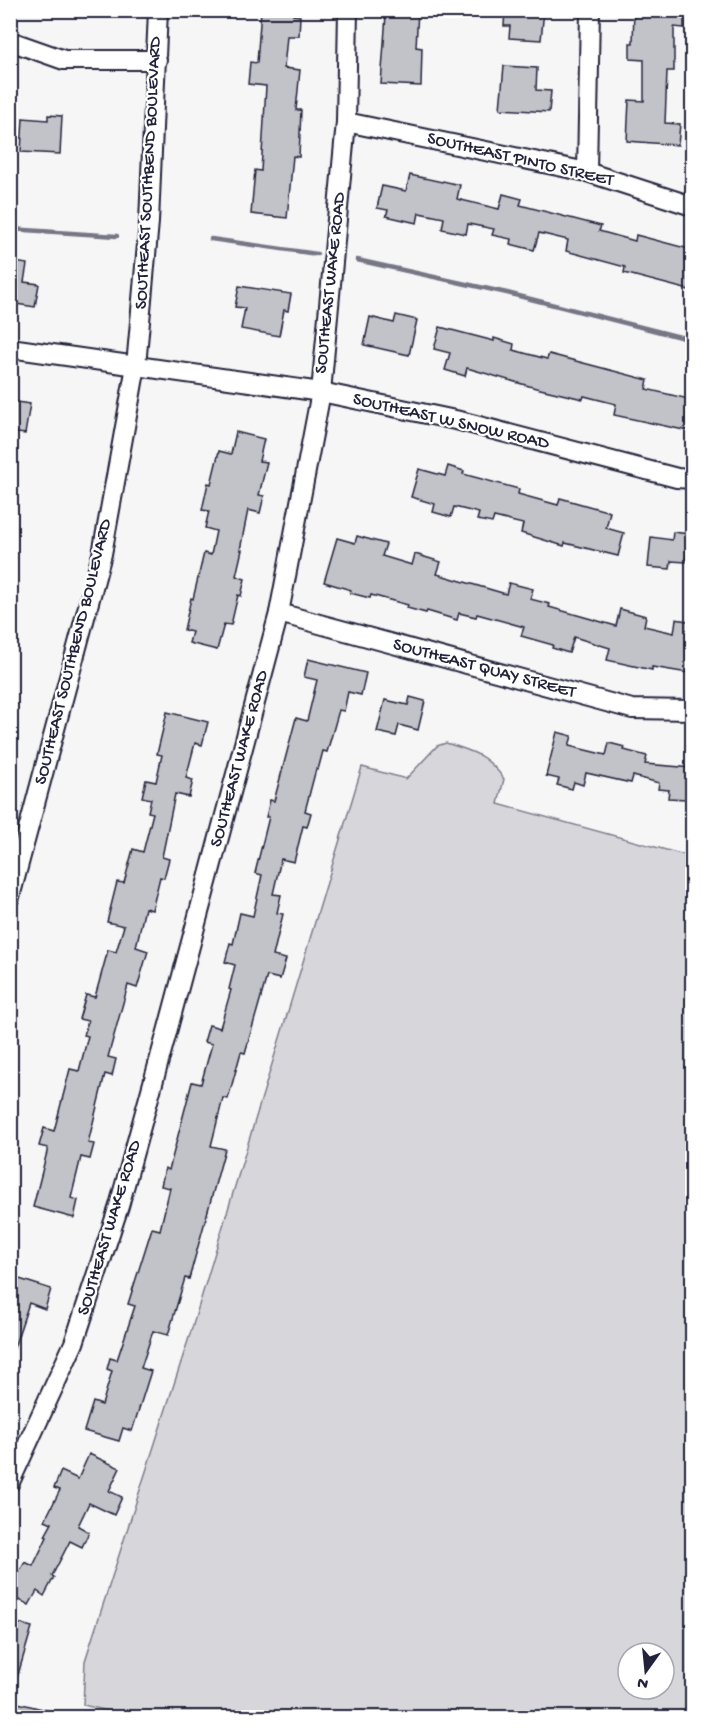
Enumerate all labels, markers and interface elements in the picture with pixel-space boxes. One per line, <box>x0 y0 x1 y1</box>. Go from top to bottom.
street label: SOUTHEAST SOUTHBEND BOULEVARD <box>131 36 167 310</box>
street label: SOUTHEAST PINTO STREET <box>425 128 616 192</box>
street label: SOUTHEAST WAKE ROAD <box>311 191 351 375</box>
street label: SOUTHEAST W SNOW ROAD <box>351 389 551 455</box>
street label: SOUTHEAST SOUTHBEND BOULEVARD <box>31 517 117 787</box>
street label: SOUTHEAST QUAY STREET <box>391 635 579 704</box>
street label: SOUTHEAST WAKE ROAD <box>206 668 274 850</box>
street label: SOUTHEAST WAKE ROAD <box>73 1138 147 1318</box>
north arrow <box>616 1641 676 1701</box>
text: N <box>635 1671 651 1693</box>

